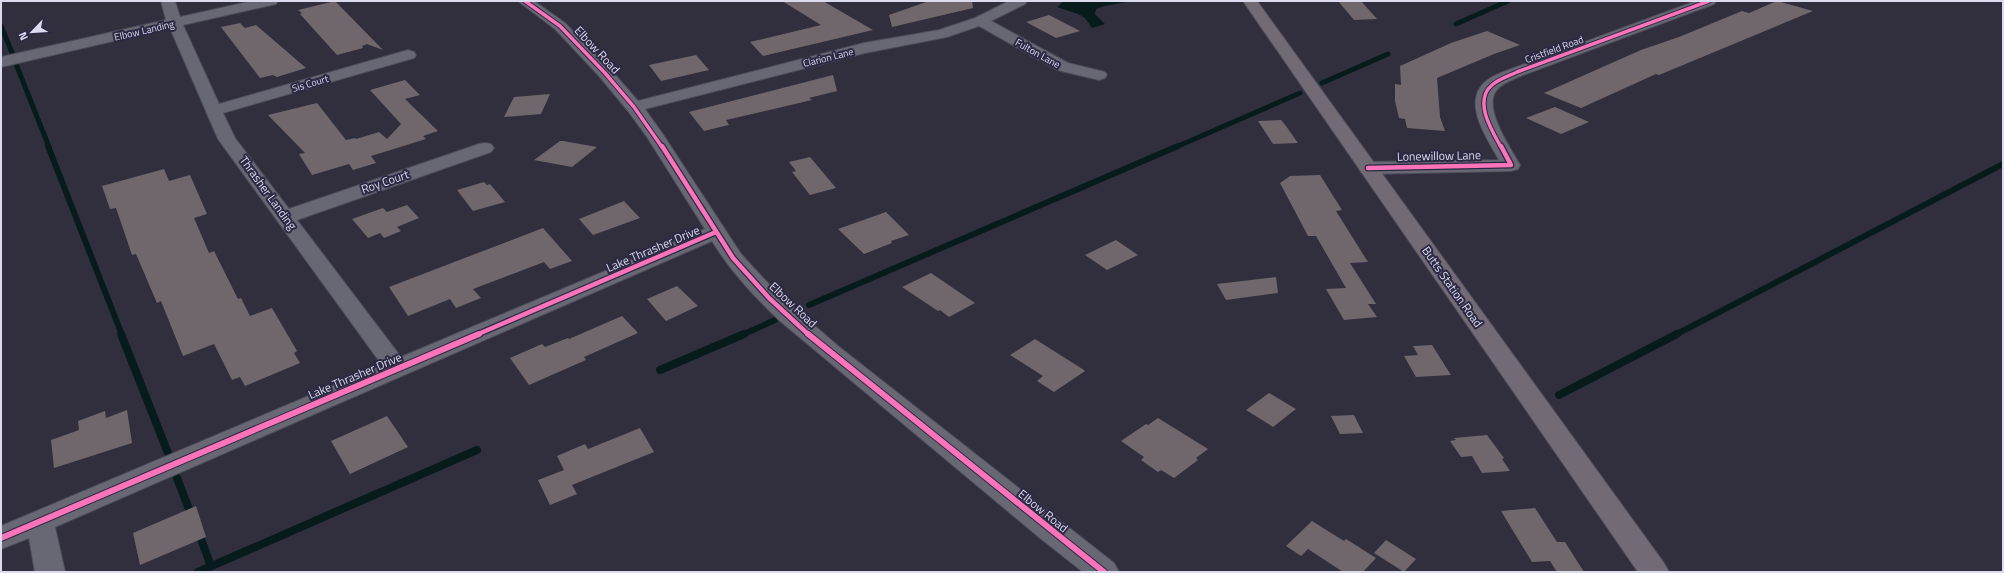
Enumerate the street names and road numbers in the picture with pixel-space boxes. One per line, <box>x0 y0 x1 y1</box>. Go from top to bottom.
street label: Elbow Landing <box>113 16 176 45</box>
street label: Elbow Road <box>570 21 625 78</box>
street label: Cristfield Road <box>1523 32 1585 67</box>
street label: Fulton Lane <box>1013 35 1063 72</box>
street label: Clarion Lane <box>801 44 855 71</box>
street label: Sis Court <box>290 71 331 96</box>
street label: Lonewillow Lane <box>1397 145 1481 166</box>
street label: Thrasher Landing <box>235 152 302 234</box>
street label: Roy Court <box>358 164 412 199</box>
street label: Lake Thrasher Drive <box>603 220 703 277</box>
street label: Butts Station Road <box>1417 242 1488 331</box>
street label: Elbow Road <box>765 277 822 332</box>
street label: Lake Thrasher Drive <box>305 347 405 404</box>
street label: Elbow Road <box>1014 484 1073 537</box>

